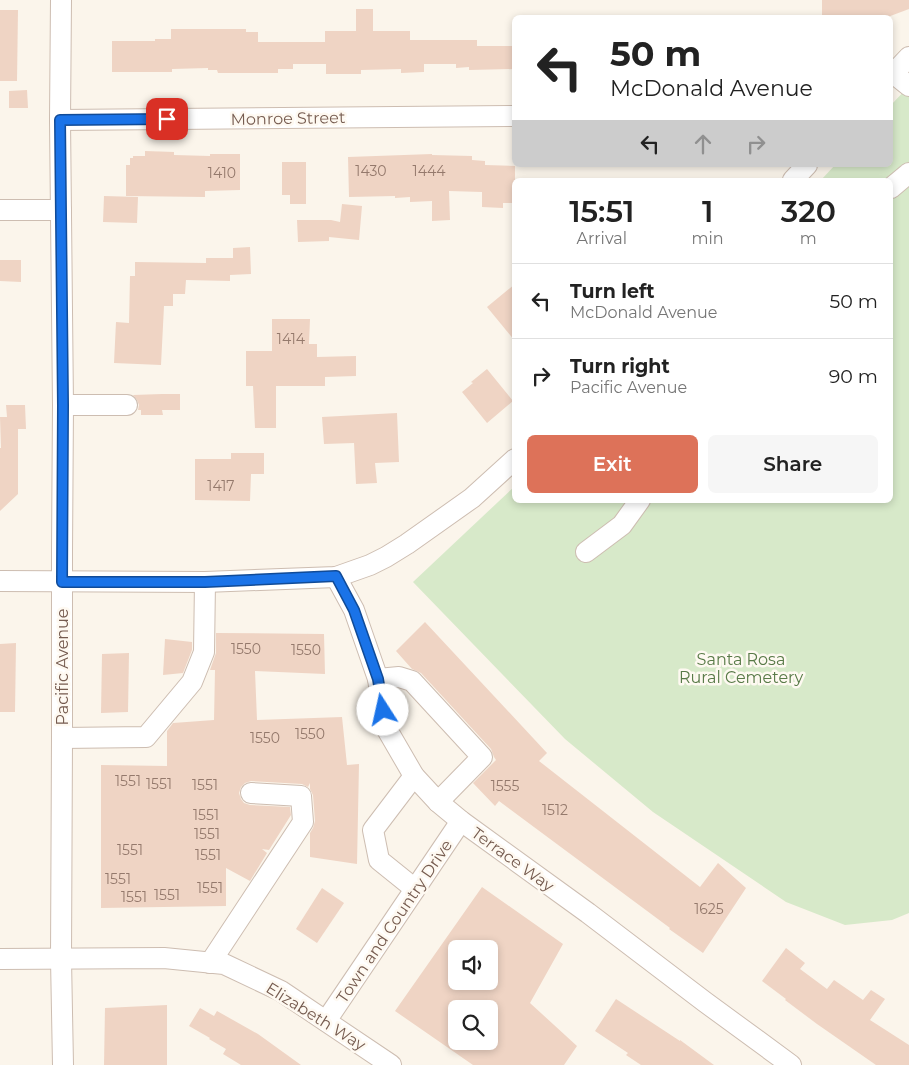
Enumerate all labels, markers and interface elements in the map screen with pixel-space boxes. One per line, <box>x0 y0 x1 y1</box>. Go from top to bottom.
text: 50 m <box>610 32 701 75</box>
icon: left <box>527 35 592 100</box>
text: McDonald Avenue <box>610 75 813 102</box>
pin <box>146 98 188 140</box>
icon: arrive <box>153 105 181 133</box>
street label: Monroe Street <box>231 108 346 129</box>
icon: left <box>636 130 664 158</box>
icon: ahead <box>689 130 717 158</box>
icon: right <box>742 130 770 158</box>
house number: 1430 <box>355 162 387 180</box>
house number: 1444 <box>413 162 446 180</box>
house number: 1410 <box>208 164 236 182</box>
text: 15:51 <box>569 193 634 230</box>
text: 1 <box>702 193 713 230</box>
text: 320 <box>781 193 836 230</box>
text: Arrival <box>577 229 627 248</box>
text: min <box>692 229 724 248</box>
text: m <box>800 229 817 248</box>
text: Turn left <box>570 280 655 303</box>
icon: left <box>527 287 555 315</box>
text: 50 m <box>830 290 878 313</box>
text: McDonald Avenue <box>570 303 718 322</box>
house number: 1414 <box>277 330 306 348</box>
text: Turn right <box>570 355 670 378</box>
icon: right <box>527 362 555 390</box>
text: 90 m <box>829 365 878 388</box>
text: Pacific Avenue <box>570 378 687 397</box>
button: Exit <box>527 435 698 493</box>
button: Share <box>708 435 878 493</box>
house number: 1417 <box>207 477 235 495</box>
street label: Pacific Avenue <box>53 608 72 726</box>
house number: 1550 <box>231 640 261 658</box>
house number: 1550 <box>291 641 321 659</box>
park label: Santa Rosa Rural Cemetery <box>679 650 803 687</box>
position arrow <box>356 683 408 735</box>
house number: 1550 <box>295 725 325 743</box>
house number: 1550 <box>250 729 280 747</box>
house number: 1551 <box>115 772 141 790</box>
house number: 1551 <box>146 775 172 793</box>
house number: 1551 <box>192 776 218 794</box>
house number: 1555 <box>491 777 519 795</box>
house number: 1512 <box>542 801 568 819</box>
house number: 1551 <box>193 806 219 824</box>
street label: Terrace Way <box>468 823 558 896</box>
house number: 1551 <box>194 825 220 843</box>
street label: Town and Country Drive <box>333 836 456 1006</box>
house number: 1551 <box>117 841 143 859</box>
house number: 1551 <box>195 846 221 864</box>
house number: 1551 <box>105 870 131 888</box>
house number: 1551 <box>197 879 223 897</box>
house number: 1551 <box>154 886 180 904</box>
house number: 1551 <box>121 888 147 906</box>
house number: 1625 <box>694 900 724 918</box>
map controls <box>448 940 498 1050</box>
button: sound <box>448 940 498 990</box>
street label: Elizabeth Way <box>263 978 369 1055</box>
button: search <box>448 1000 498 1050</box>

